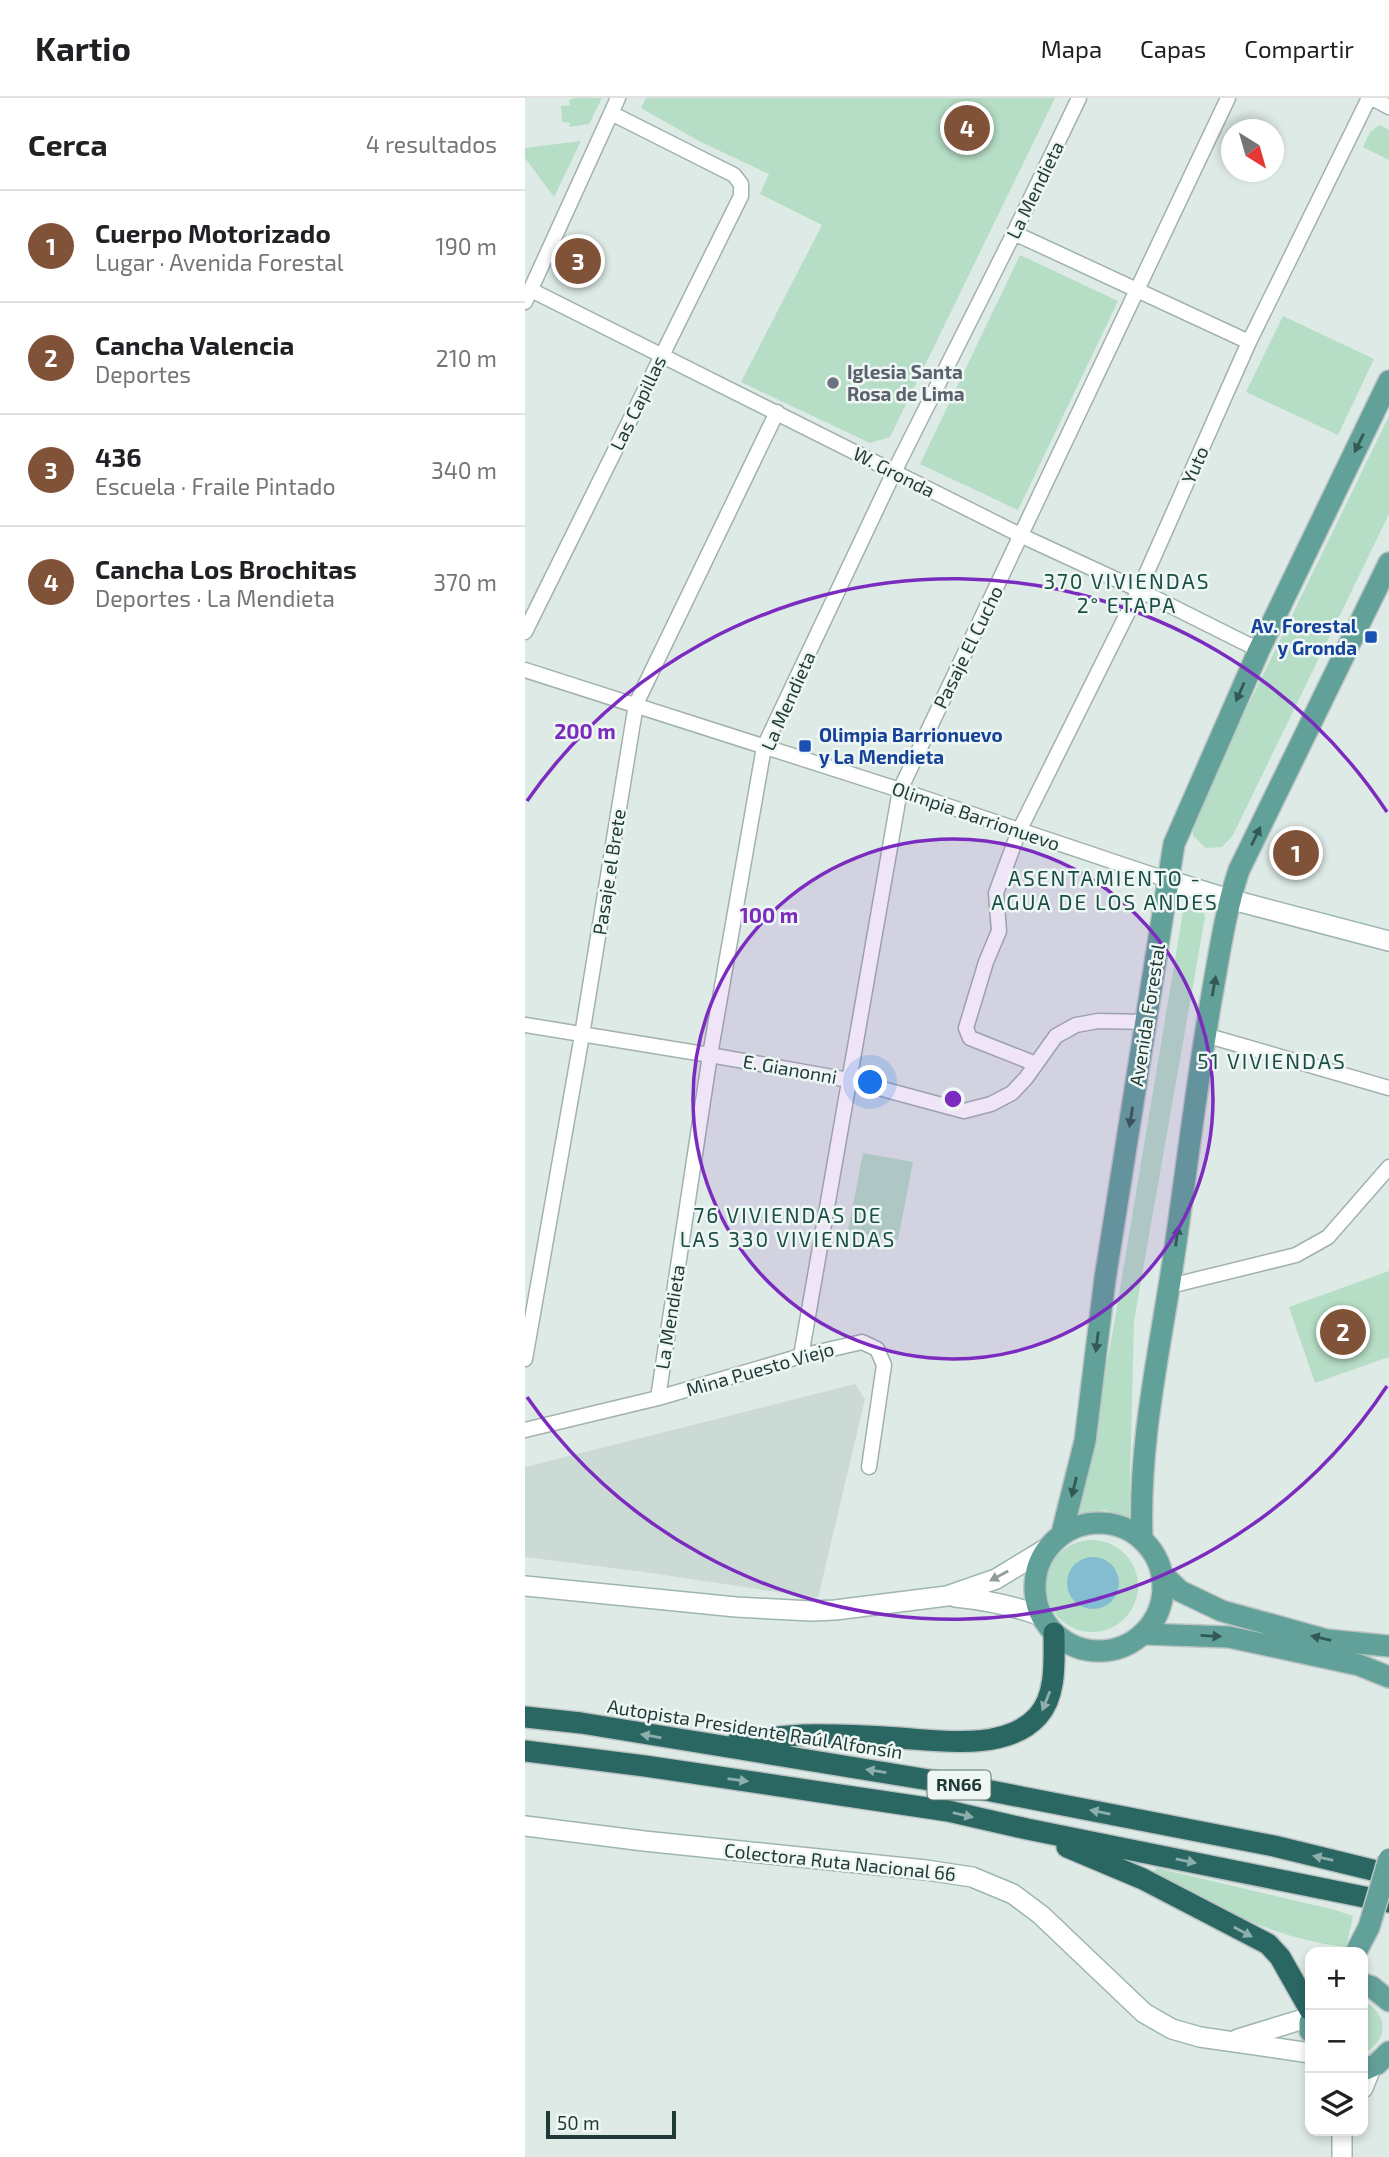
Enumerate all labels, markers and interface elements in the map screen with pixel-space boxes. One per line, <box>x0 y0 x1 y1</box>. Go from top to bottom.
text: Kartio <box>35 28 131 68</box>
text: Mapa <box>1041 34 1102 63</box>
text: Capas <box>1140 34 1206 63</box>
text: Compartir <box>1244 34 1354 63</box>
pin: 4 <box>944 102 990 154</box>
north arrow <box>1221 119 1284 182</box>
text: Cerca <box>28 126 108 162</box>
text: 4 resultados <box>366 130 497 158</box>
street label: La Mendieta <box>1001 137 1068 242</box>
text: Cuerpo Motorizado <box>95 217 331 248</box>
text: 1 <box>46 232 56 260</box>
text: 190 m <box>436 232 497 260</box>
pin: 3 <box>555 235 601 287</box>
text: Lugar · Avenida Forestal <box>95 248 344 276</box>
text: Cancha Valencia <box>95 329 294 360</box>
text: 2 <box>44 344 58 372</box>
text: 210 m <box>436 344 497 372</box>
street label: Las Capillas <box>605 352 670 454</box>
text: Deportes <box>95 360 191 388</box>
place label: Iglesia Santa Rosa de Lima <box>847 360 965 405</box>
marker: Iglesia Santa Rosa de Lima <box>825 375 841 391</box>
one-way arrow <box>1354 433 1365 453</box>
text: 436 <box>95 441 142 472</box>
street label: W. Gronda <box>850 441 939 502</box>
street label: Yuto <box>1176 442 1213 487</box>
text: 3 <box>44 456 58 484</box>
text: 340 m <box>431 456 497 484</box>
text: Escuela · Fraile Pintado <box>95 472 336 500</box>
text: Cancha Los Brochitas <box>95 553 357 584</box>
text: 4 <box>44 568 58 596</box>
text: 370 m <box>433 568 497 596</box>
district label: 370 VIVIENDAS 2° ETAPA <box>1043 568 1211 617</box>
street label: Pasaje El Cucho <box>928 582 1007 712</box>
text: Deportes · La Mendieta <box>95 584 335 612</box>
place label: Av. Forestal y Gronda <box>1251 614 1358 660</box>
marker: Av. Forestal y Gronda <box>1363 629 1379 645</box>
street label: La Mendieta <box>756 648 820 754</box>
one-way arrow <box>1234 682 1246 702</box>
text: 200 m <box>554 718 616 743</box>
place label: Olimpia Barrionuevo y La Mendieta <box>819 723 1003 769</box>
marker: Olimpia Barrionuevo y La Mendieta <box>797 738 813 754</box>
street label: Olimpia Barrionuevo <box>889 776 1063 855</box>
street label: Pasaje el Brete <box>587 807 630 937</box>
one-way arrow <box>1250 826 1261 846</box>
pin: 1 <box>1273 827 1319 879</box>
district label: ASENTAMIENTO - AGUA DE LOS ANDES <box>991 865 1219 914</box>
text: 100 m <box>740 902 798 927</box>
street label: Avenida Forestal <box>1124 942 1169 1088</box>
one-way arrow <box>1208 975 1219 997</box>
district label: 51 VIVIENDAS <box>1197 1048 1347 1073</box>
street label: E. Gianonni <box>741 1049 839 1088</box>
your location <box>853 1065 887 1099</box>
centre of rings <box>941 1087 965 1111</box>
one-way arrow <box>1125 1106 1136 1128</box>
district label: 76 VIVIENDAS DE LAS 330 VIVIENDAS <box>680 1202 896 1251</box>
one-way arrow <box>1172 1224 1183 1246</box>
street label: La Mendieta <box>650 1263 689 1371</box>
pin: 2 <box>1320 1306 1366 1358</box>
one-way arrow <box>1092 1331 1103 1353</box>
street label: Mina Puesto Viejo <box>683 1336 836 1401</box>
one-way arrow <box>1068 1476 1079 1498</box>
one-way arrow <box>989 1570 1009 1582</box>
one-way arrow <box>1201 1631 1223 1642</box>
one-way arrow <box>1310 1632 1332 1643</box>
one-way arrow <box>1041 1690 1052 1711</box>
street label: Autopista Presidente Raúl Alfonsín <box>606 1694 904 1763</box>
one-way arrow <box>640 1730 662 1741</box>
one-way arrow <box>865 1765 887 1776</box>
road number: RN66 <box>927 1770 991 1800</box>
one-way arrow <box>727 1774 749 1785</box>
one-way arrow <box>1089 1807 1111 1818</box>
one-way arrow <box>952 1810 974 1821</box>
street label: Colectora Ruta Nacional 66 <box>723 1838 957 1885</box>
one-way arrow <box>1312 1852 1334 1863</box>
one-way arrow <box>1175 1856 1197 1867</box>
one-way arrow <box>1234 1925 1254 1937</box>
map controls <box>1305 1947 1368 2136</box>
button: + <box>1305 1947 1368 2010</box>
button: − <box>1305 2010 1368 2073</box>
button: layers <box>1305 2073 1368 2136</box>
scale bar <box>546 2108 675 2140</box>
text: 50 m <box>557 2111 600 2134</box>

